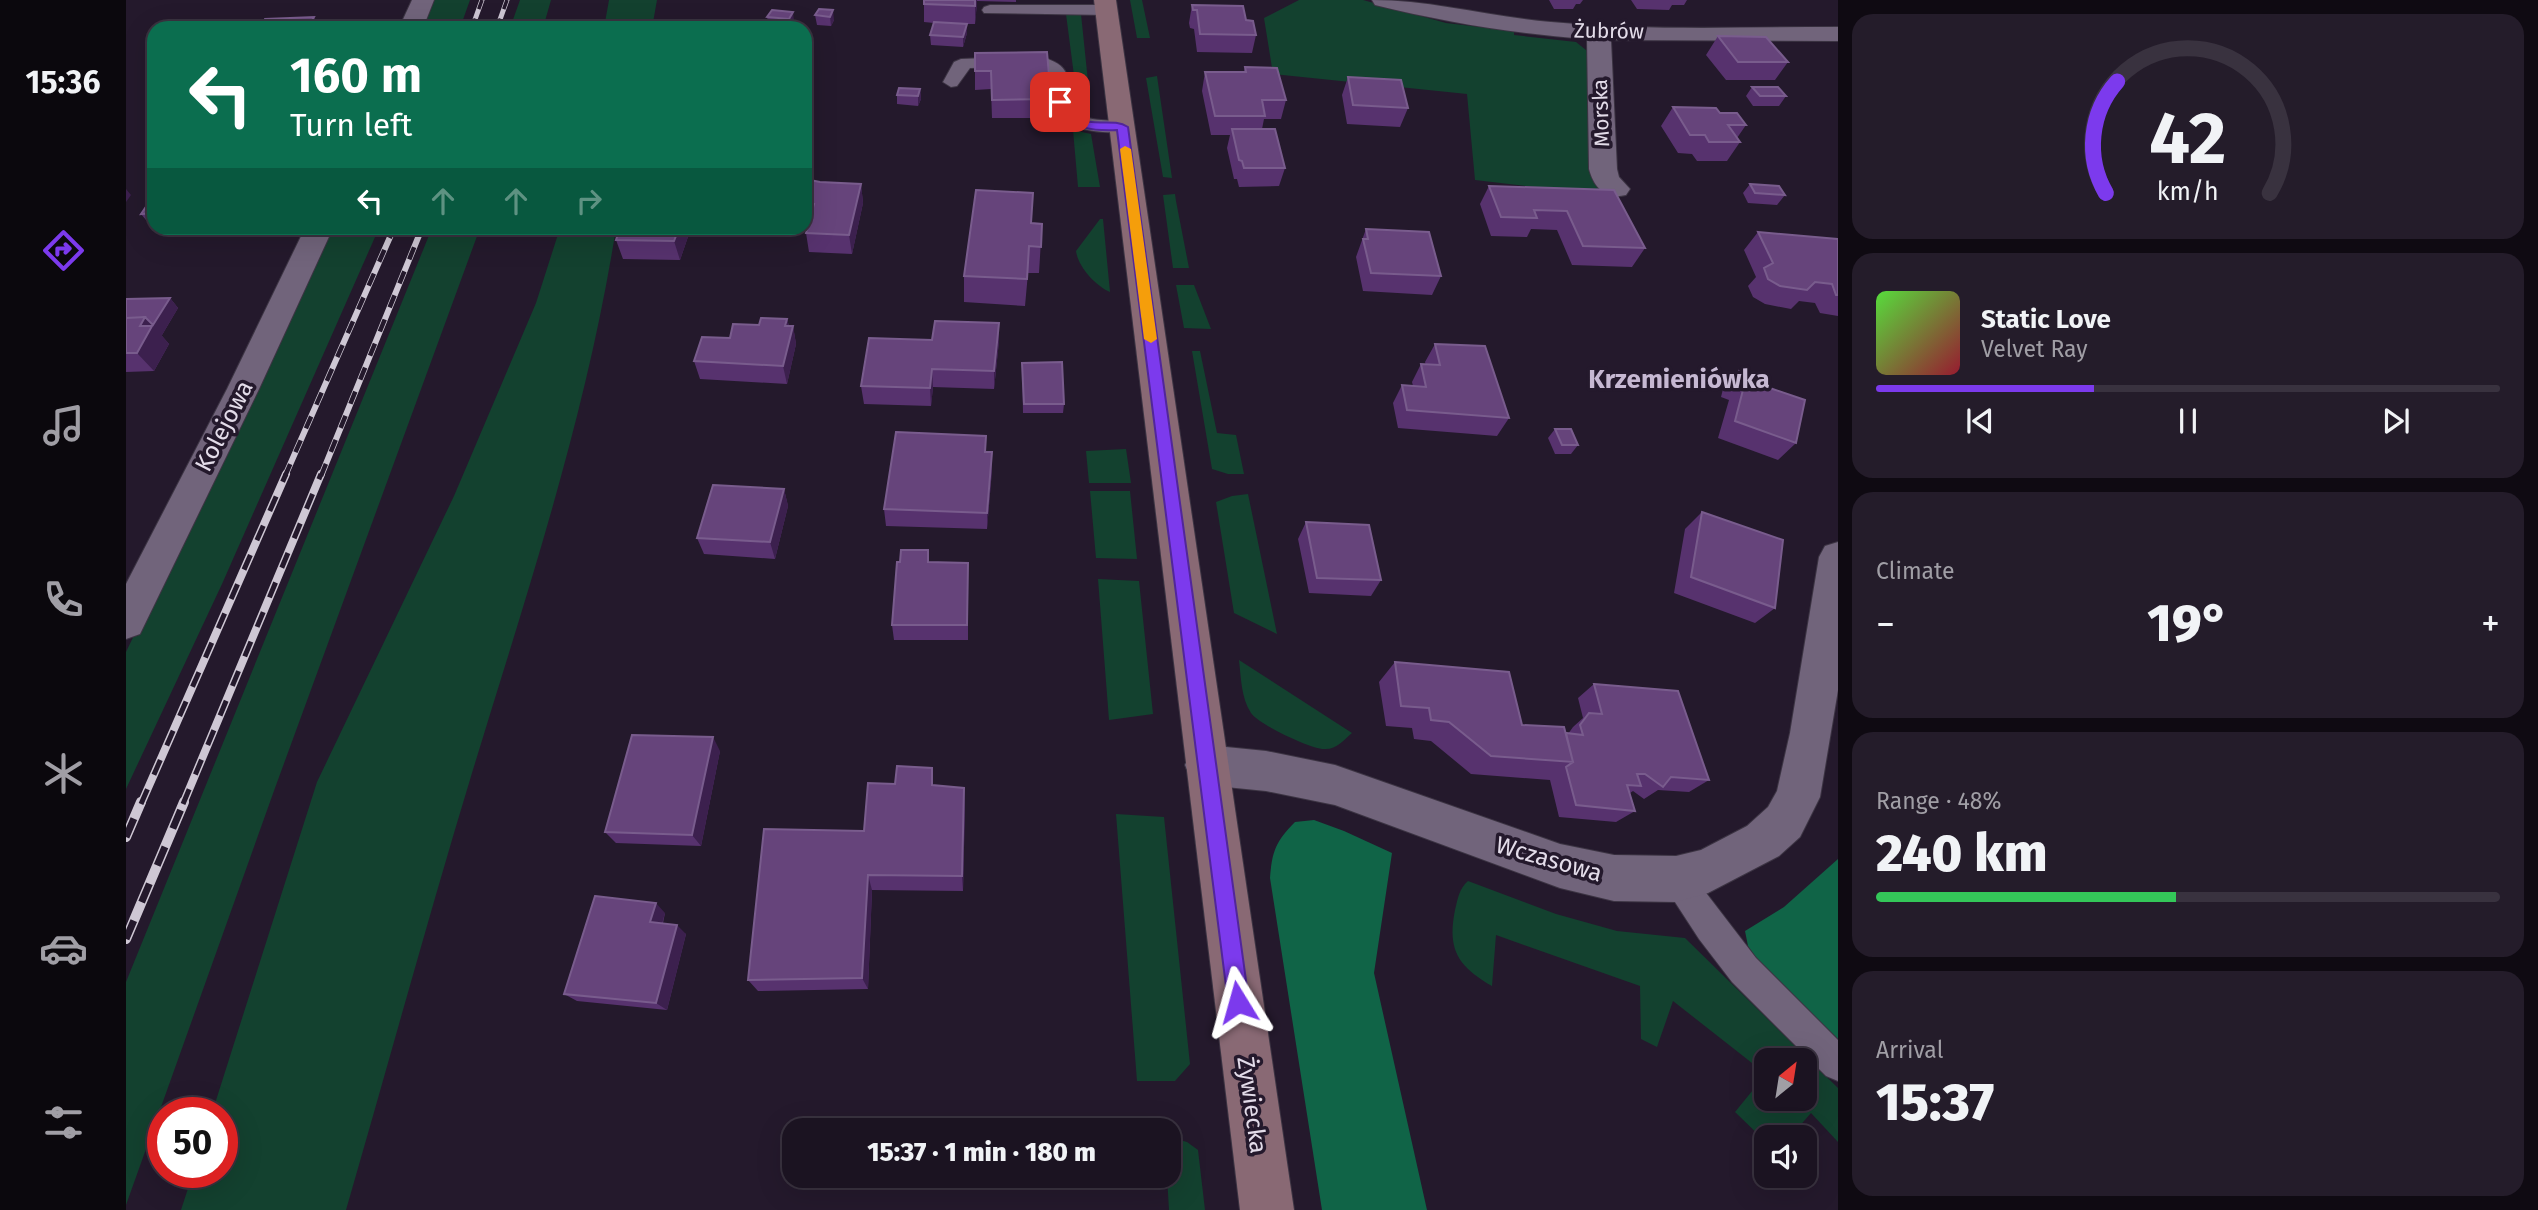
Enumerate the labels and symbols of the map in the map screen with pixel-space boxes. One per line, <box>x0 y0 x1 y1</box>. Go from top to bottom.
street label: Żubrów <box>1574 17 1644 45</box>
pin <box>1030 72 1090 132</box>
street label: Morska <box>1587 79 1615 147</box>
district label: Krzemieniówka <box>1588 364 1770 395</box>
street label: Kolejowa <box>189 376 259 476</box>
street label: Wczasowa <box>1493 830 1605 888</box>
position arrow <box>1201 965 1275 1039</box>
north arrow <box>1754 1048 1816 1111</box>
street label: Żywiecka <box>1231 1055 1273 1155</box>
speed limit sign: 50 <box>147 1097 238 1188</box>

